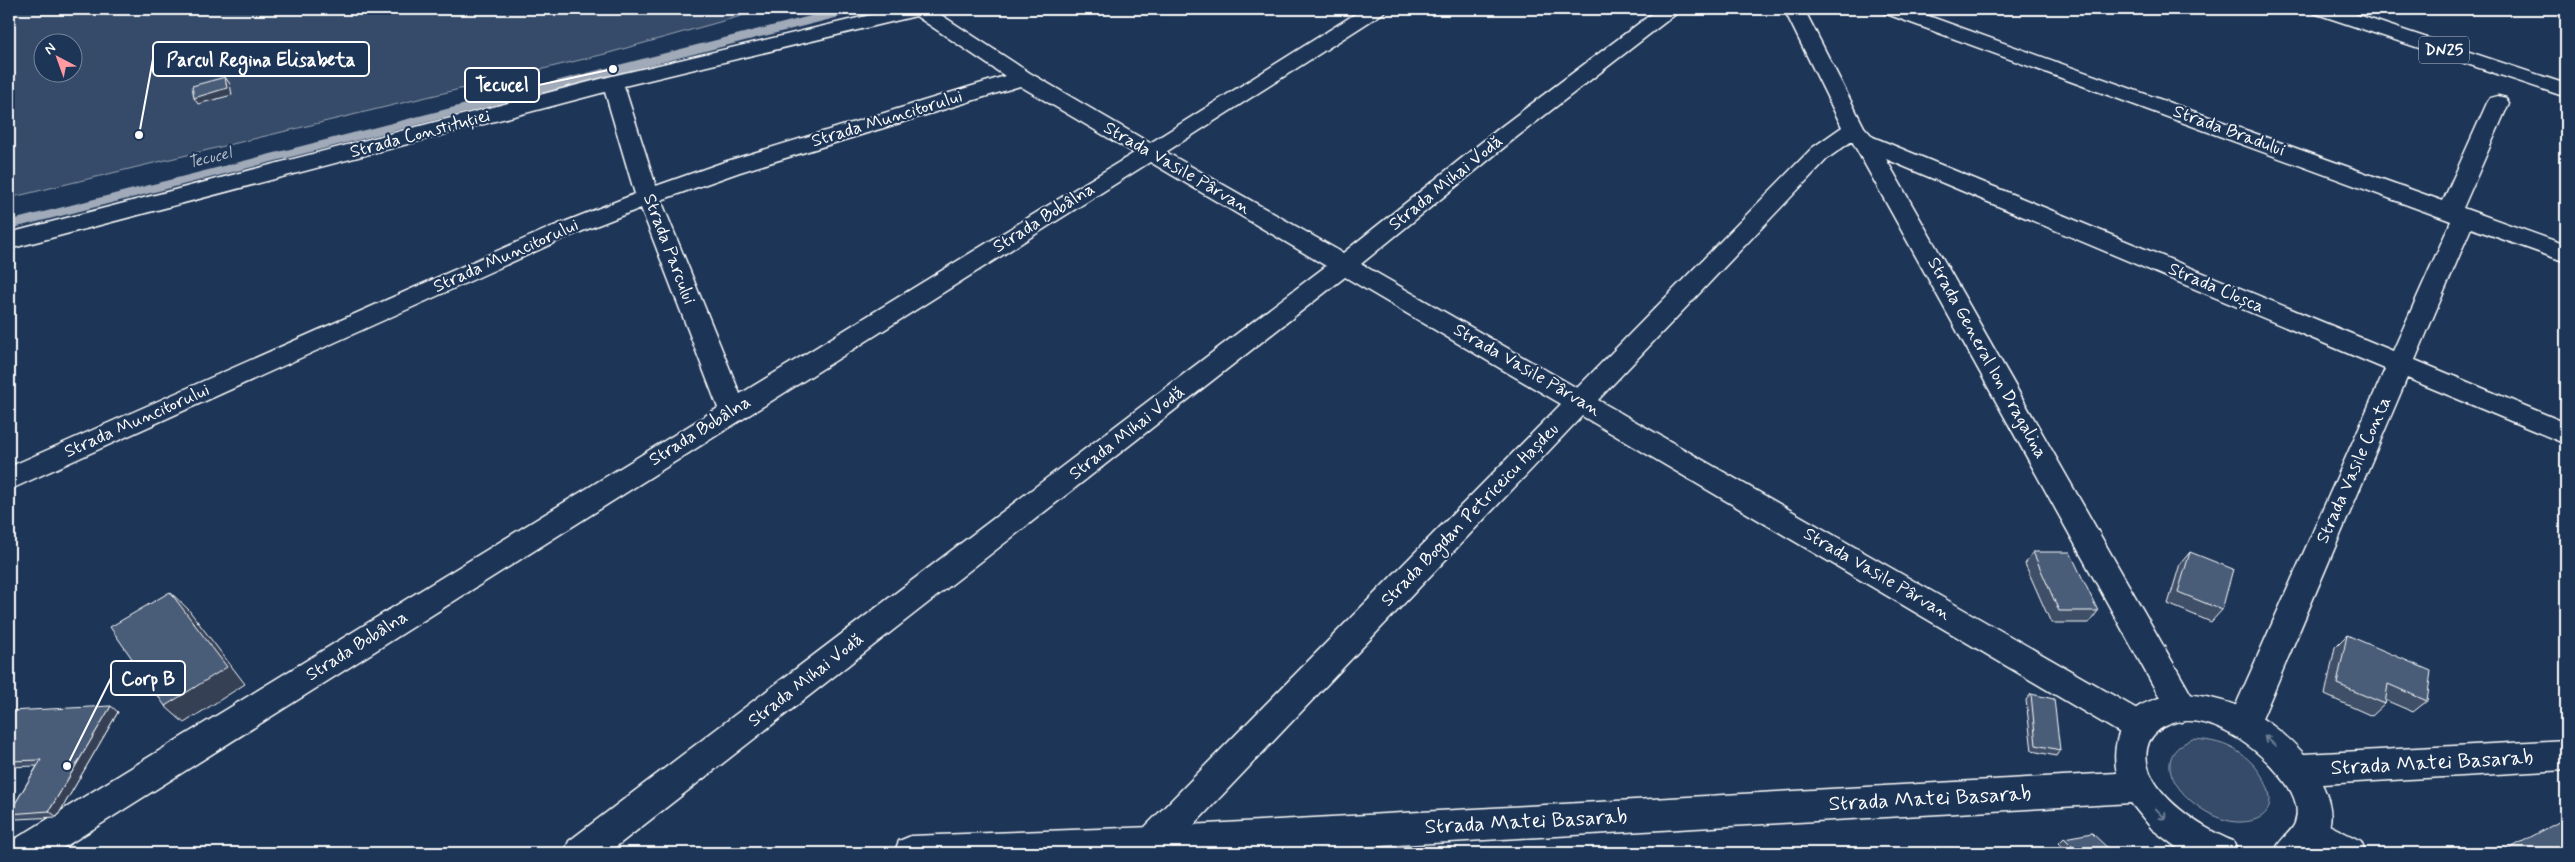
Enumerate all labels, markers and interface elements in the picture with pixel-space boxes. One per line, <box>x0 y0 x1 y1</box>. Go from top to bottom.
north arrow <box>32 32 82 82</box>
road number: DN25 <box>2419 36 2469 64</box>
text: N <box>41 39 60 59</box>
callout: Parcul Regina Elisabeta <box>153 42 369 76</box>
text: Parcul Regina Elisabeta <box>166 48 356 76</box>
callout: Tecucel <box>465 68 539 102</box>
text: Tecucel <box>475 73 529 98</box>
street label: Strada Muncitorului <box>808 85 966 153</box>
street label: Strada Bradului <box>2170 100 2288 162</box>
street label: Strada Constituției <box>347 104 493 164</box>
street label: Strada Vasile Pârvan <box>1099 116 1255 220</box>
street label: Strada Mihai Vodă <box>1384 129 1508 237</box>
water label: Tecucel <box>186 142 235 174</box>
street label: Strada Bobâlna <box>989 177 1099 259</box>
street label: Strada Parcului <box>637 190 701 308</box>
street label: Strada Muncitorului <box>429 213 583 299</box>
street label: Strada General Ion Dragalina <box>1921 253 2053 463</box>
street label: Strada Cloșca <box>2164 257 2268 319</box>
street label: Strada Vasile Pârvan <box>1449 318 1605 422</box>
street label: Strada Muncitorului <box>60 378 214 464</box>
street label: Strada Mihai Vodă <box>1064 380 1190 486</box>
street label: Strada Bobâlna <box>645 390 755 472</box>
street label: Strada Vasile Conta <box>2311 393 2397 547</box>
street label: Strada Bogdan Petriceicu Hașdeu <box>1376 418 1565 613</box>
street label: Strada Vasile Pârvan <box>1799 522 1955 626</box>
street label: Strada Bobâlna <box>302 605 412 687</box>
street label: Strada Mihai Vodă <box>743 627 869 733</box>
callout: Corp B <box>111 661 185 695</box>
text: Corp B <box>121 667 175 692</box>
one-way arrow <box>2264 735 2277 747</box>
street label: Strada Matei Basarab <box>2330 744 2534 782</box>
street label: Strada Matei Basarab <box>1828 780 2032 818</box>
street label: Strada Matei Basarab <box>1424 803 1628 841</box>
one-way arrow <box>2154 808 2166 820</box>

